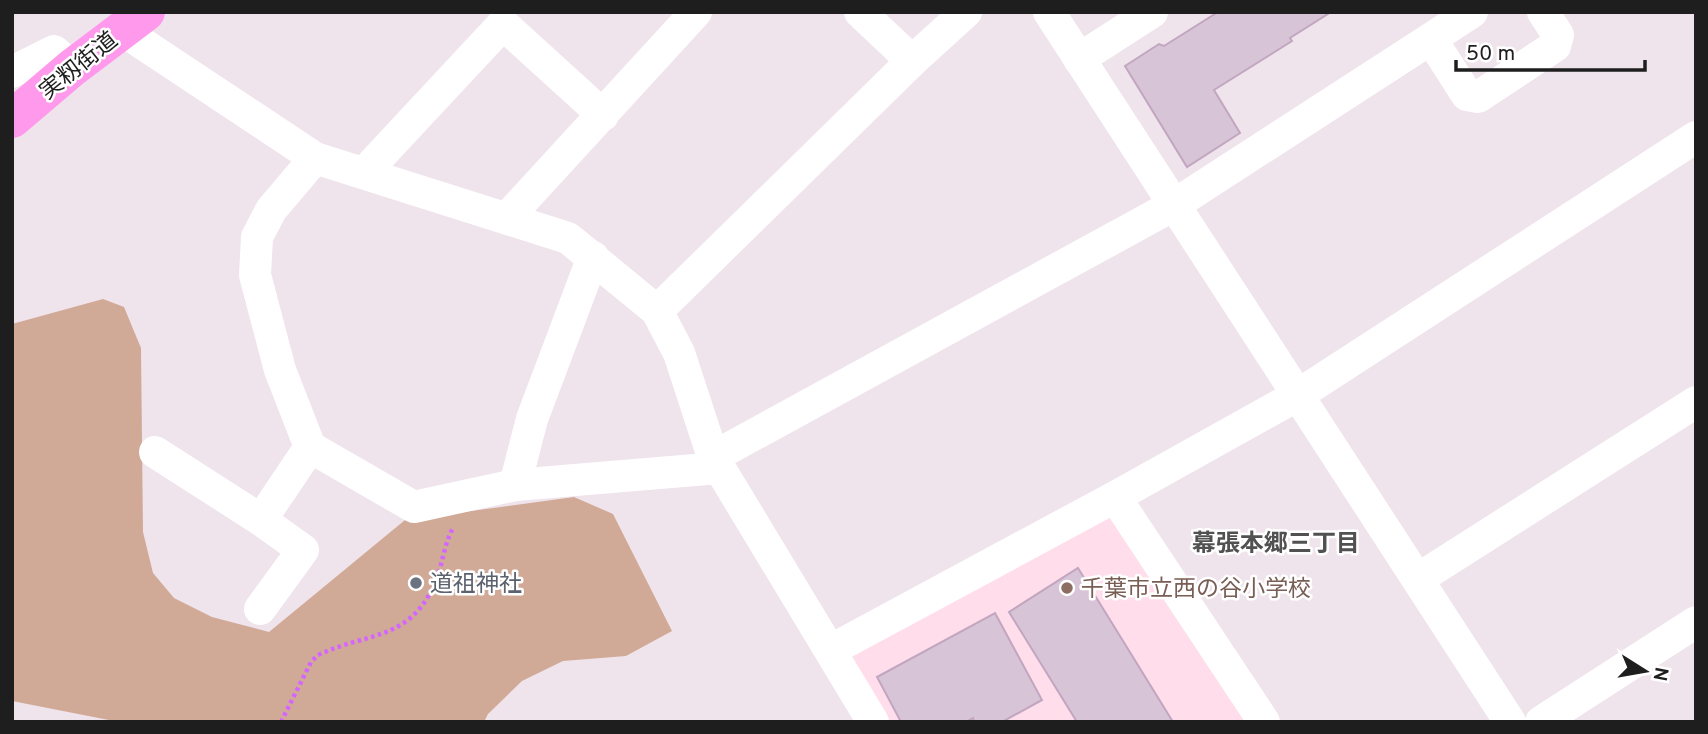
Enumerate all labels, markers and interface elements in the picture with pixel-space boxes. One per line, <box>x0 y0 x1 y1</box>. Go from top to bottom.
street label: 実籾街道 <box>35 27 124 107</box>
scale bar <box>1456 28 1645 72</box>
text: 50 m <box>1466 41 1515 68</box>
district label: 幕張本郷三丁目 <box>1192 530 1360 560</box>
place label: 道祖神社 <box>430 571 522 600</box>
marker: 道祖神社 <box>408 575 424 591</box>
place label: 千葉市立西の谷小学校 <box>1081 576 1311 605</box>
marker: 千葉市立西の谷小学校 <box>1059 580 1075 596</box>
north arrow <box>1610 636 1680 706</box>
text: N <box>1647 665 1673 683</box>

